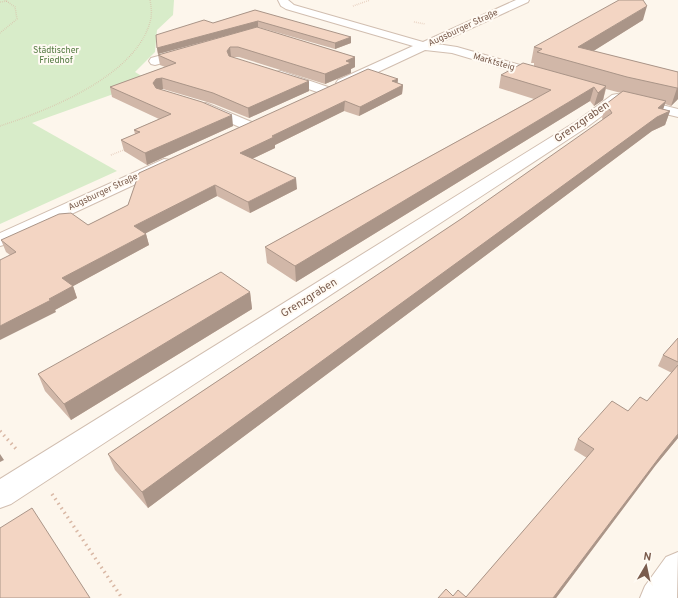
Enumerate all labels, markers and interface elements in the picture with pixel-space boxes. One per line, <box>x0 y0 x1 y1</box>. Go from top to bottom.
street label: Augsburger Straße <box>426 7 500 49</box>
park label: Städtischer Friedhof <box>33 45 80 66</box>
street label: Marktsteig <box>472 51 516 73</box>
street label: Grenzgraben <box>552 98 612 146</box>
street label: Augsburger Straße <box>66 171 140 213</box>
street label: Grenzgraben <box>278 275 340 321</box>
north arrow <box>626 546 666 586</box>
text: N <box>642 550 652 565</box>

